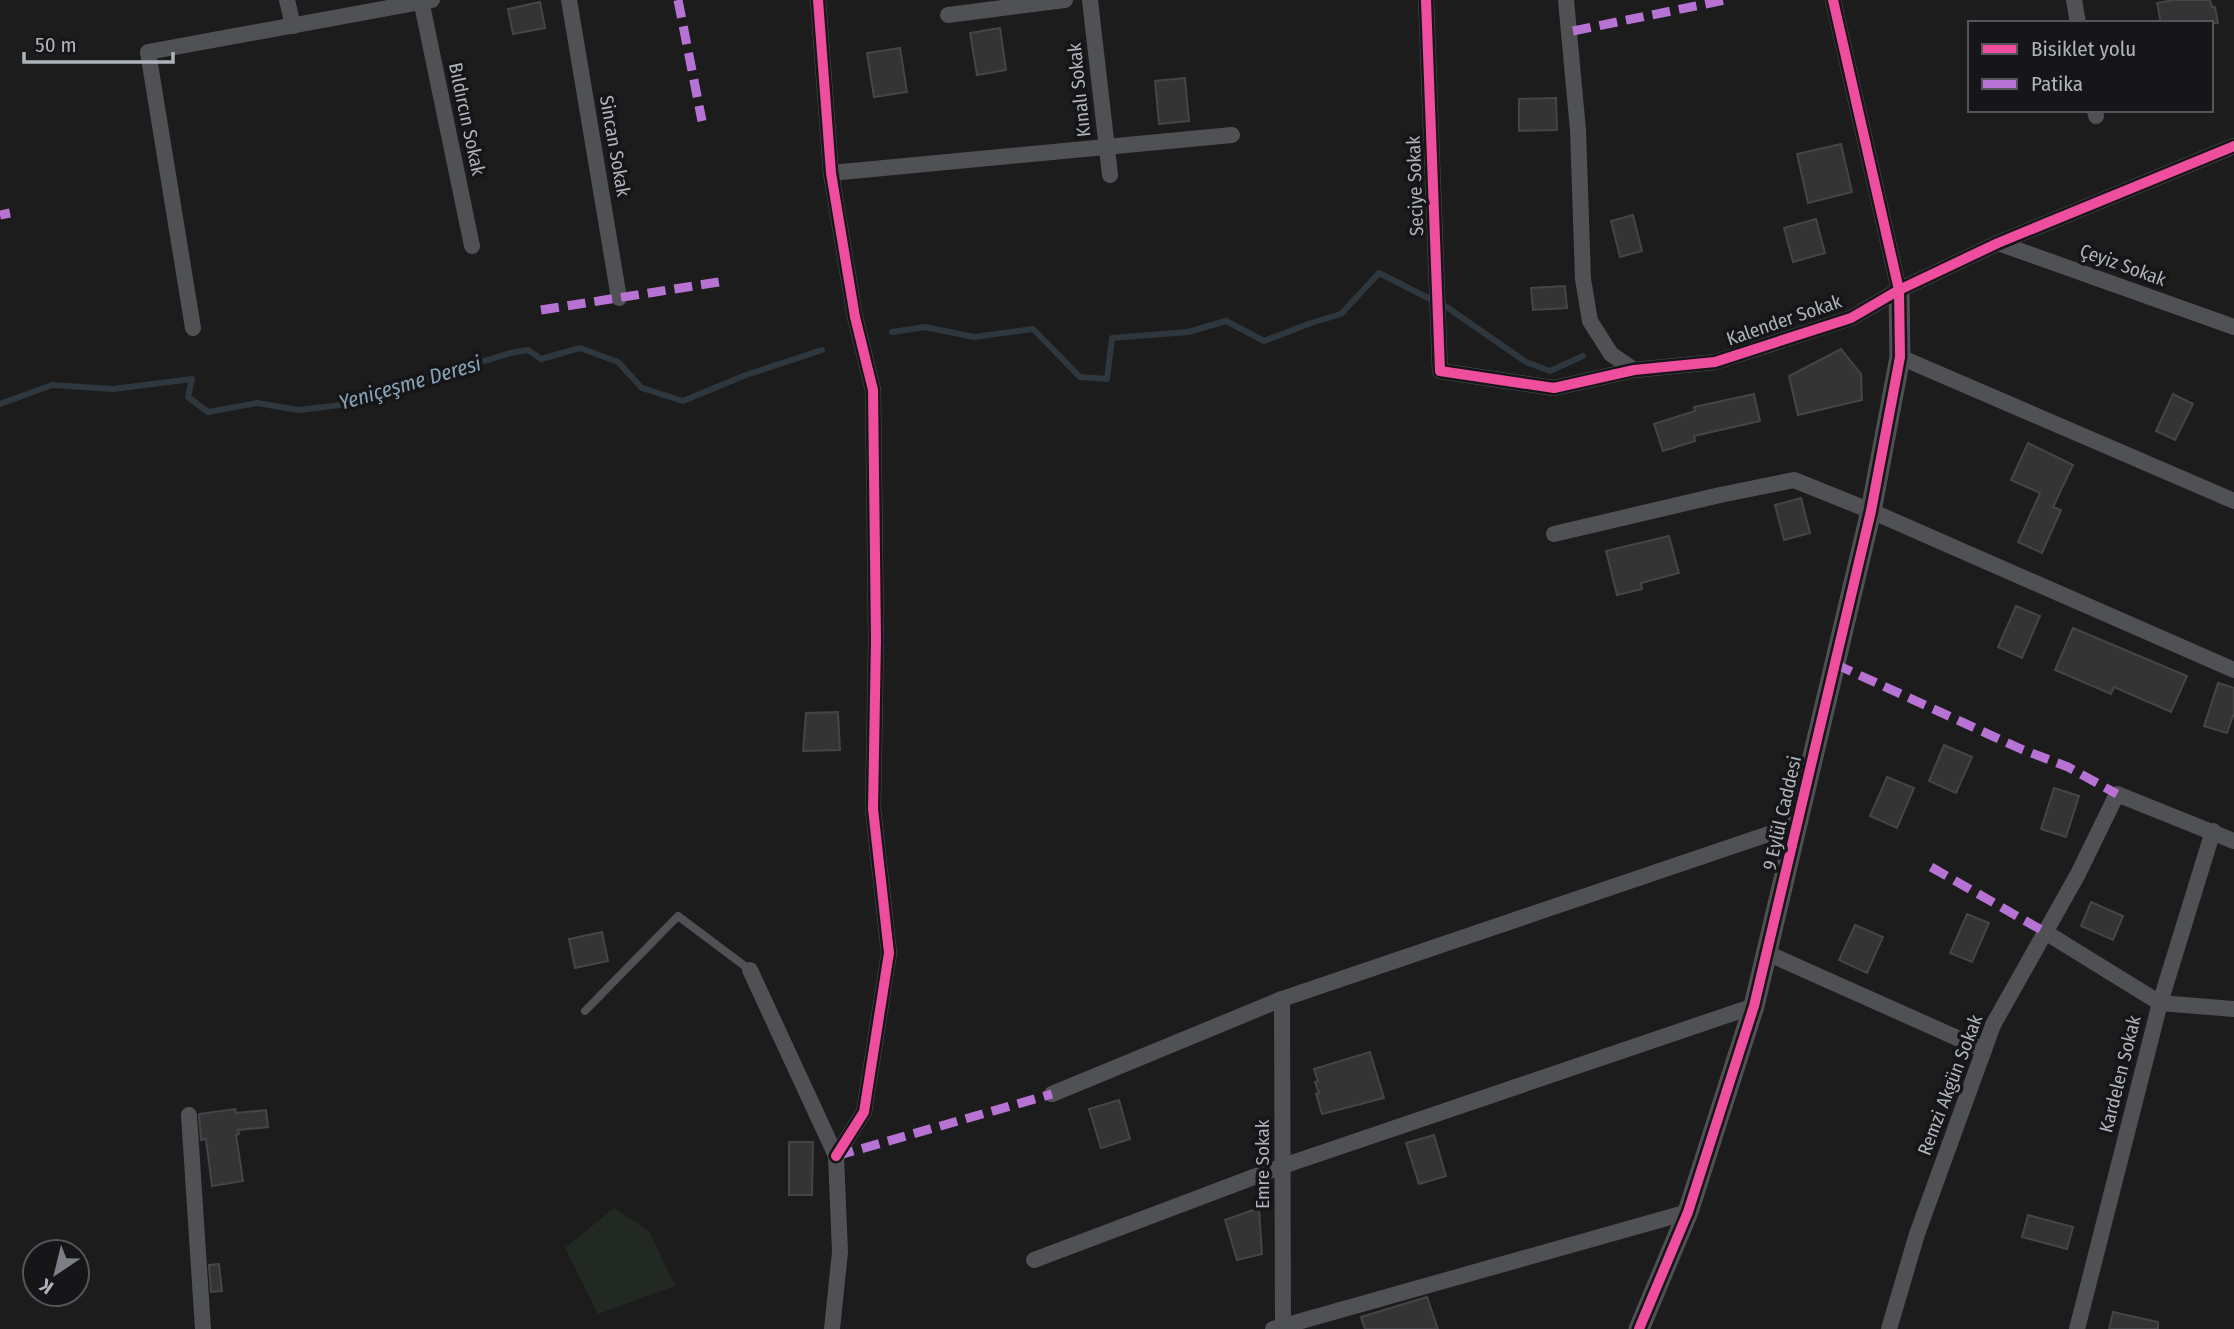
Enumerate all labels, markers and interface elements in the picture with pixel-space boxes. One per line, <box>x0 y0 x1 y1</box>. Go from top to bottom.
scale bar <box>24 21 173 65</box>
legend <box>1968 21 2213 112</box>
text: 50 m <box>35 32 77 58</box>
text: Bisiklet yolu <box>2031 36 2136 62</box>
street label: Kınalı Sokak <box>1063 42 1095 138</box>
street label: Bıldırcın Sokak <box>444 60 490 178</box>
text: Patika <box>2031 71 2083 97</box>
street label: Sincan Sokak <box>595 94 635 198</box>
street label: Seciye Sokak <box>1402 135 1428 236</box>
street label: Çeyiz Sokak <box>2077 239 2169 291</box>
street label: Kalender Sokak <box>1723 290 1845 350</box>
water label: Yeniçeşme Deresi <box>336 350 485 416</box>
street label: 9 Eylül Caddesi <box>1758 754 1806 872</box>
street label: Remzi Akgün Sokak <box>1913 1011 1987 1159</box>
street label: Kardelen Sokak <box>2094 1013 2146 1135</box>
street label: Emre Sokak <box>1251 1119 1274 1209</box>
north arrow <box>21 1238 91 1308</box>
text: K <box>35 1273 58 1299</box>

